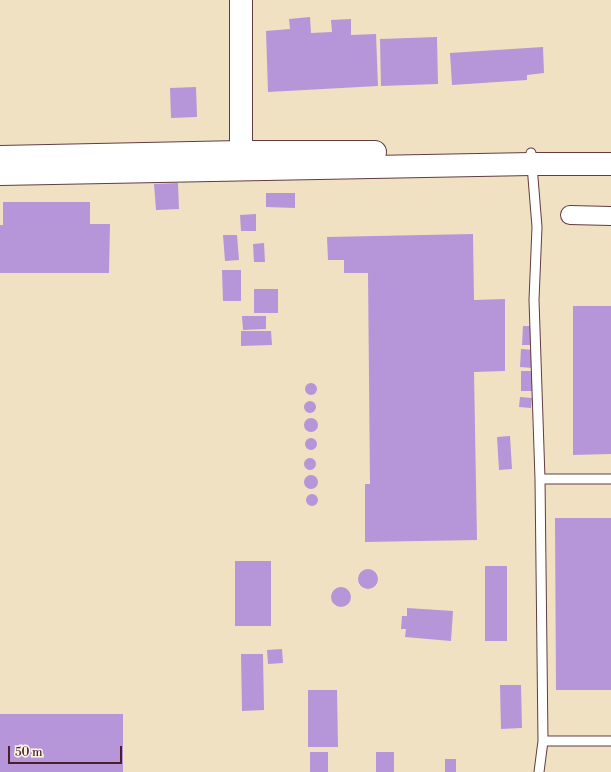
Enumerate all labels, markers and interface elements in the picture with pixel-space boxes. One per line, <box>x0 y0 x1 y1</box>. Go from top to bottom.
scale bar <box>10 738 124 764</box>
text: 50 m <box>15 745 43 760</box>

